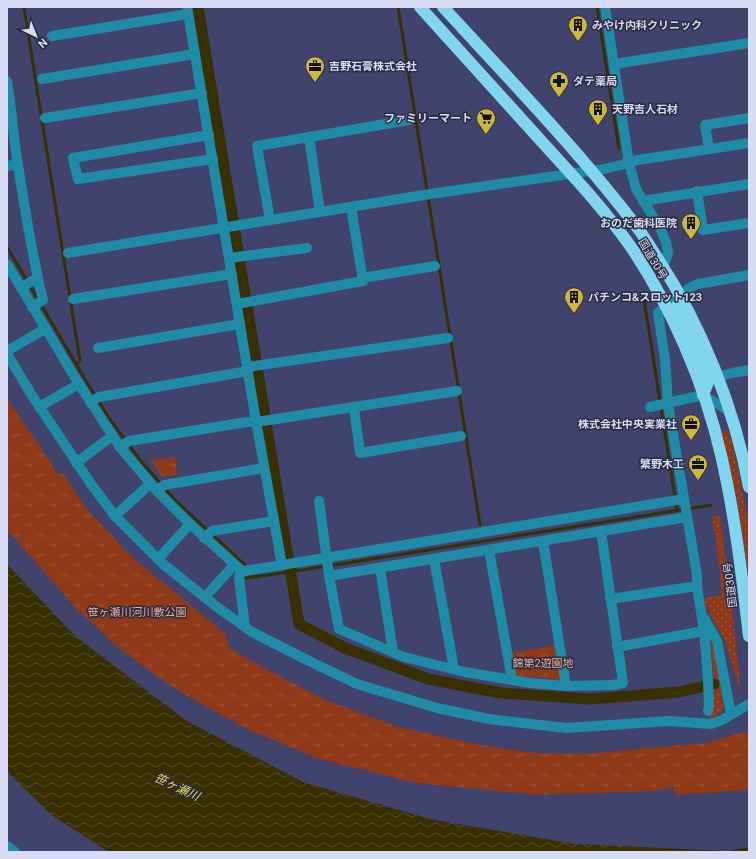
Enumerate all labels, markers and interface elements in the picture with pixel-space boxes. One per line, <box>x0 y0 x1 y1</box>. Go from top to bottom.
building icon: みやけ内科クリニック <box>567 14 589 42</box>
north arrow <box>16 16 56 56</box>
place label: みやけ内科クリニック <box>592 19 702 32</box>
text: N <box>35 36 50 51</box>
office icon: 吉野石膏株式会社 <box>304 55 326 83</box>
place label: 吉野石膏株式会社 <box>329 60 417 73</box>
pharmacy icon: ダテ薬局 <box>548 70 570 98</box>
place label: ダテ薬局 <box>573 75 617 88</box>
building icon: 天野吉人石材 <box>587 98 609 126</box>
place label: 天野吉人石材 <box>612 103 678 116</box>
supermarket icon: ファミリーマート <box>475 107 497 135</box>
place label: ファミリーマート <box>384 112 472 125</box>
building icon: おのだ歯科医院 <box>680 212 702 240</box>
place label: おのだ歯科医院 <box>600 217 677 230</box>
street label: 国道30号 <box>635 236 670 282</box>
building icon: パチンコ&スロット123 <box>563 286 585 314</box>
place label: パチンコ&スロット123 <box>588 291 702 304</box>
office icon: 株式会社中央実業社 <box>680 413 702 441</box>
place label: 株式会社中央実業社 <box>578 418 677 431</box>
office icon: 繁野木工 <box>687 453 709 481</box>
place label: 繁野木工 <box>640 458 684 471</box>
street label: 国道30号 <box>721 562 740 608</box>
park label: 笹ヶ瀬川河川敷公園 <box>88 606 187 619</box>
park label: 錦第2遊園地 <box>512 657 574 670</box>
water label: 笹ヶ瀬川 <box>152 771 204 804</box>

